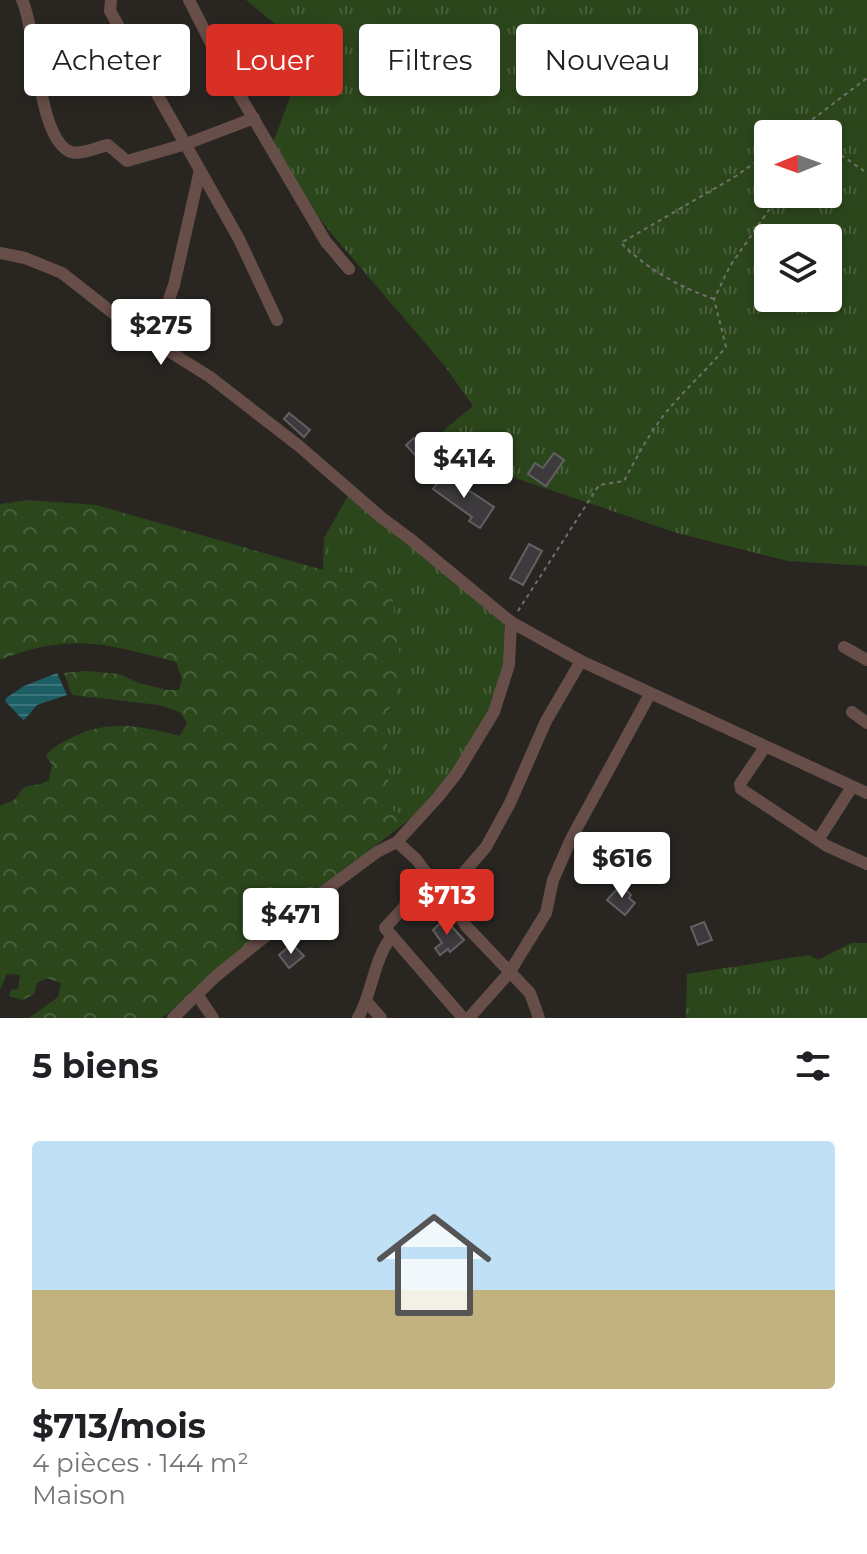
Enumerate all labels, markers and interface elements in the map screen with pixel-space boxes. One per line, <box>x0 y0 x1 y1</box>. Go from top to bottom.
chip: Acheter <box>24 24 190 96</box>
chip: Louer <box>206 24 343 96</box>
chip: Filtres <box>359 24 500 96</box>
chip: Nouveau <box>516 24 698 96</box>
north arrow <box>754 120 842 208</box>
map controls <box>754 120 842 312</box>
button: layers <box>754 224 842 312</box>
pin: $275 <box>114 299 208 367</box>
text: $275 <box>129 309 193 341</box>
pin: $414 <box>417 432 511 500</box>
text: $414 <box>433 442 495 474</box>
pin: $616 <box>575 832 669 900</box>
text: $616 <box>592 842 652 874</box>
pin: $713 <box>400 869 494 937</box>
text: $713 <box>418 879 476 911</box>
pin: $471 <box>244 888 338 956</box>
text: $471 <box>261 898 321 930</box>
icon: filters <box>791 1044 835 1088</box>
text: 5 biens <box>32 1045 159 1087</box>
icon: home <box>362 1193 506 1337</box>
text: $713/mois <box>32 1405 206 1447</box>
text: 4 pièces · 144 m² <box>32 1447 249 1479</box>
text: Maison <box>32 1479 126 1511</box>

